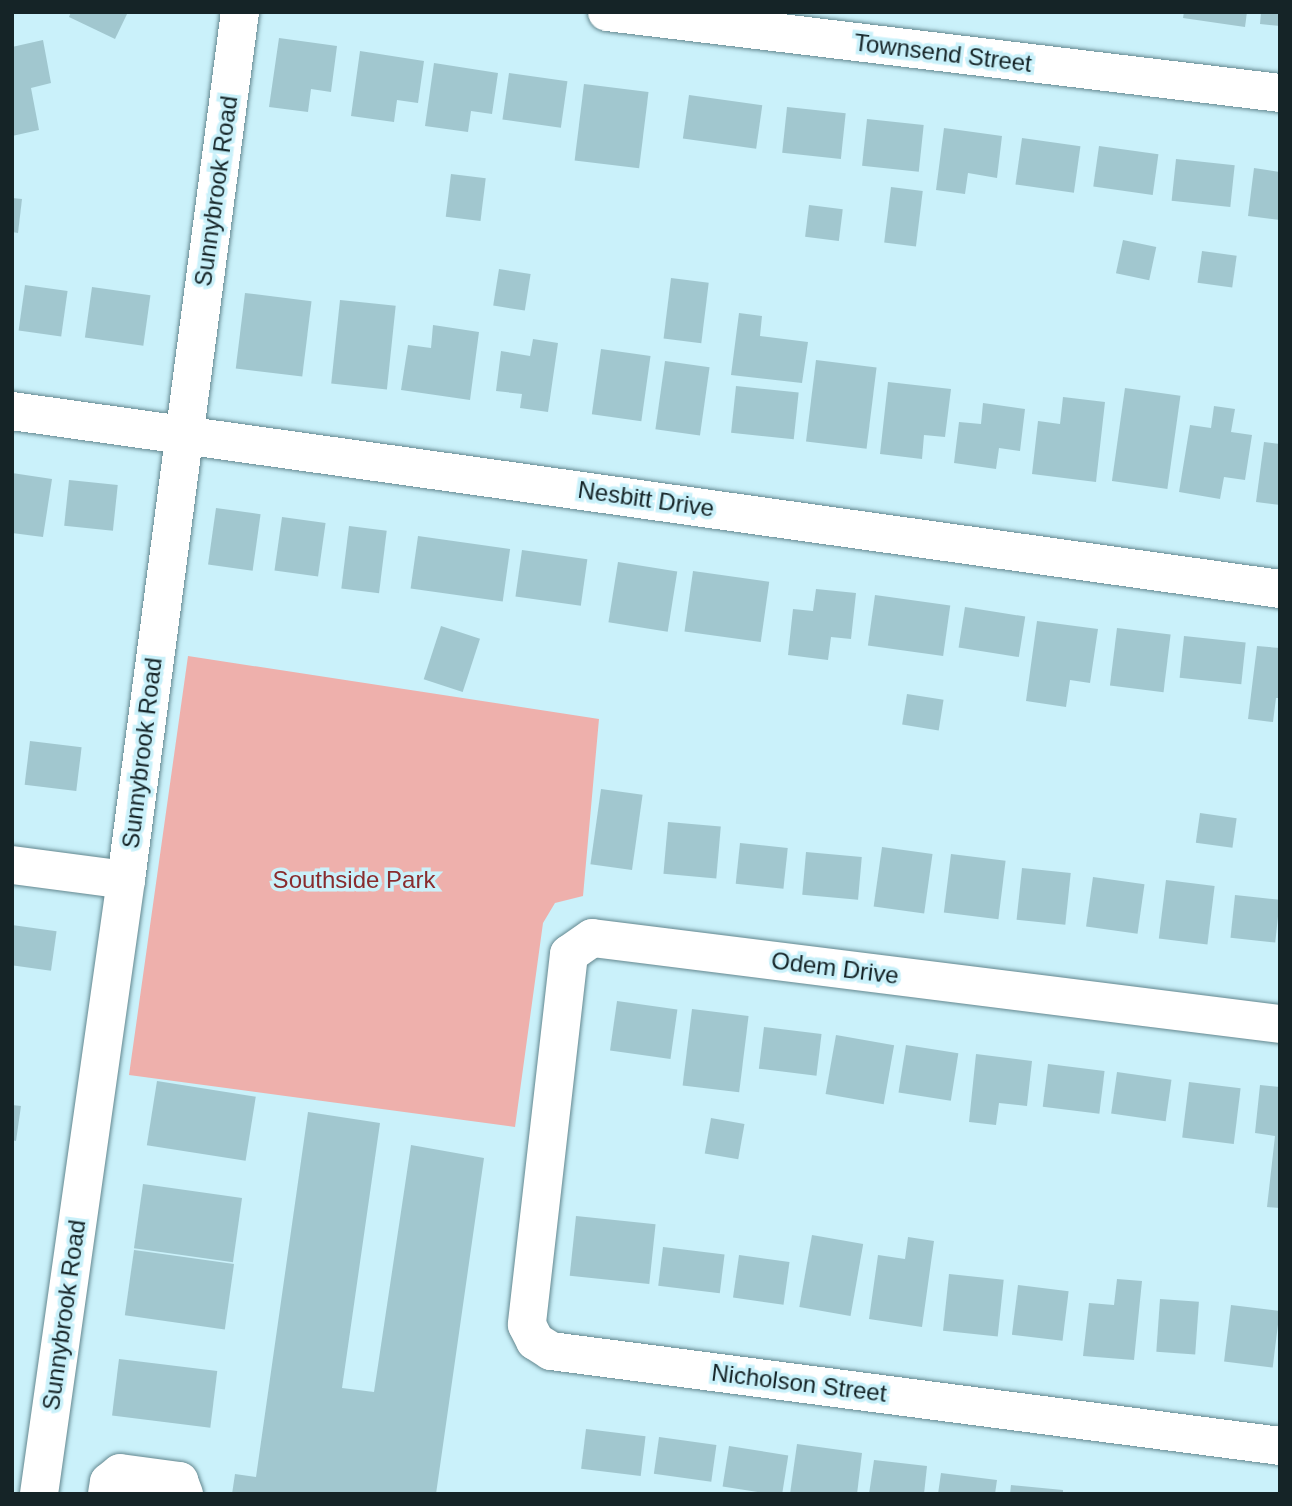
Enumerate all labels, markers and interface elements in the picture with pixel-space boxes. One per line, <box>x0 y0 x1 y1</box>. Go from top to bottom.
street label: Townsend Street <box>853 28 1033 78</box>
street label: Sunnybrook Road <box>188 94 244 288</box>
street label: Nesbitt Drive <box>576 475 716 523</box>
street label: Sunnybrook Road <box>116 656 168 850</box>
park label: Southside Park <box>273 866 435 894</box>
street label: Odem Drive <box>770 946 900 990</box>
street label: Sunnybrook Road <box>36 1218 92 1412</box>
street label: Nicholson Street <box>710 1358 888 1408</box>

